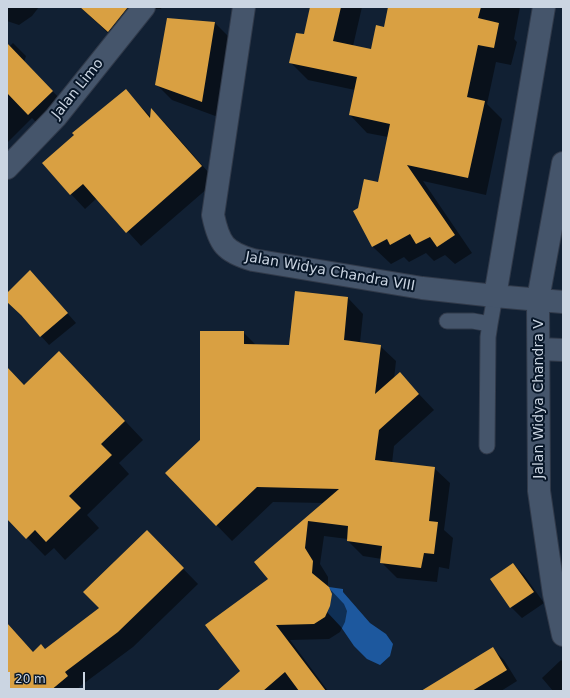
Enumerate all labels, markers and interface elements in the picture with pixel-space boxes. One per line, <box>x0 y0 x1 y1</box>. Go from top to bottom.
street label: Jalan Limo <box>49 56 107 122</box>
street label: Jalan Widya Chandra VIII <box>244 249 416 295</box>
street label: Jalan Widya Chandra V <box>531 319 547 479</box>
scale bar <box>10 664 87 690</box>
text: 20 m <box>15 672 46 686</box>

